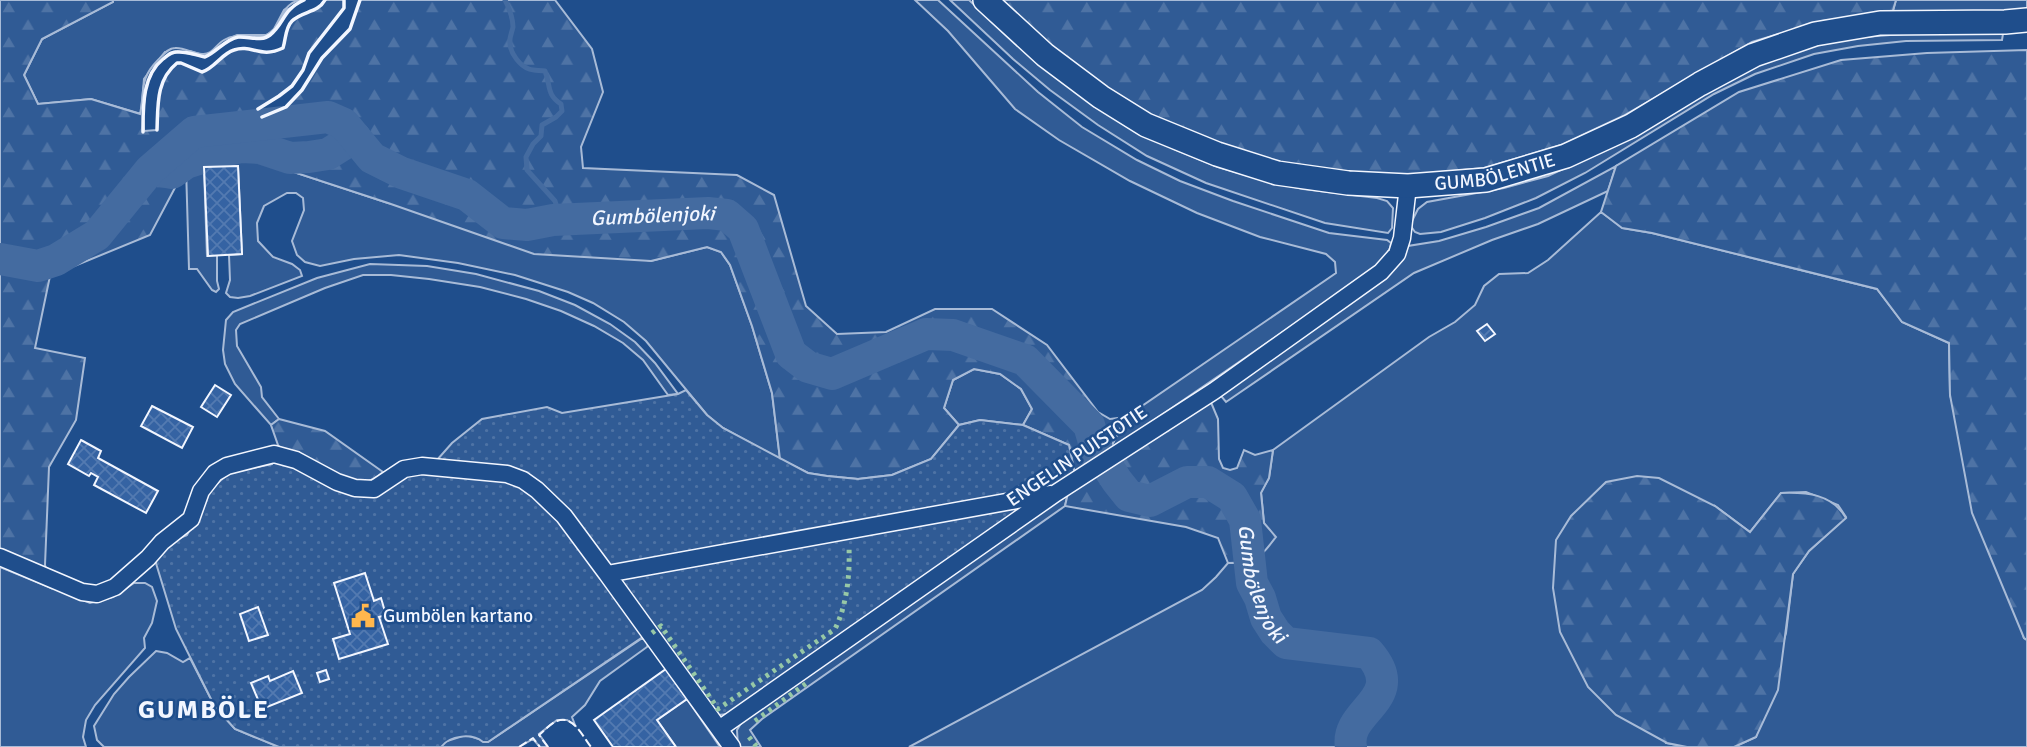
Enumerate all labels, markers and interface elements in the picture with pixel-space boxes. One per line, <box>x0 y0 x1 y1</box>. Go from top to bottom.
street label: GUMBÖLENTIE <box>1434 148 1558 196</box>
water label: Gumbölenjoki <box>590 200 718 231</box>
street label: ENGELIN PUISTOTIE <box>1002 400 1152 512</box>
water label: Gumbölenjoki <box>1233 523 1294 651</box>
public building icon: Gumbölen kartano <box>349 602 377 630</box>
place label: Gumbölen kartano <box>383 604 533 628</box>
district label: GUMBÖLE <box>138 694 270 726</box>

